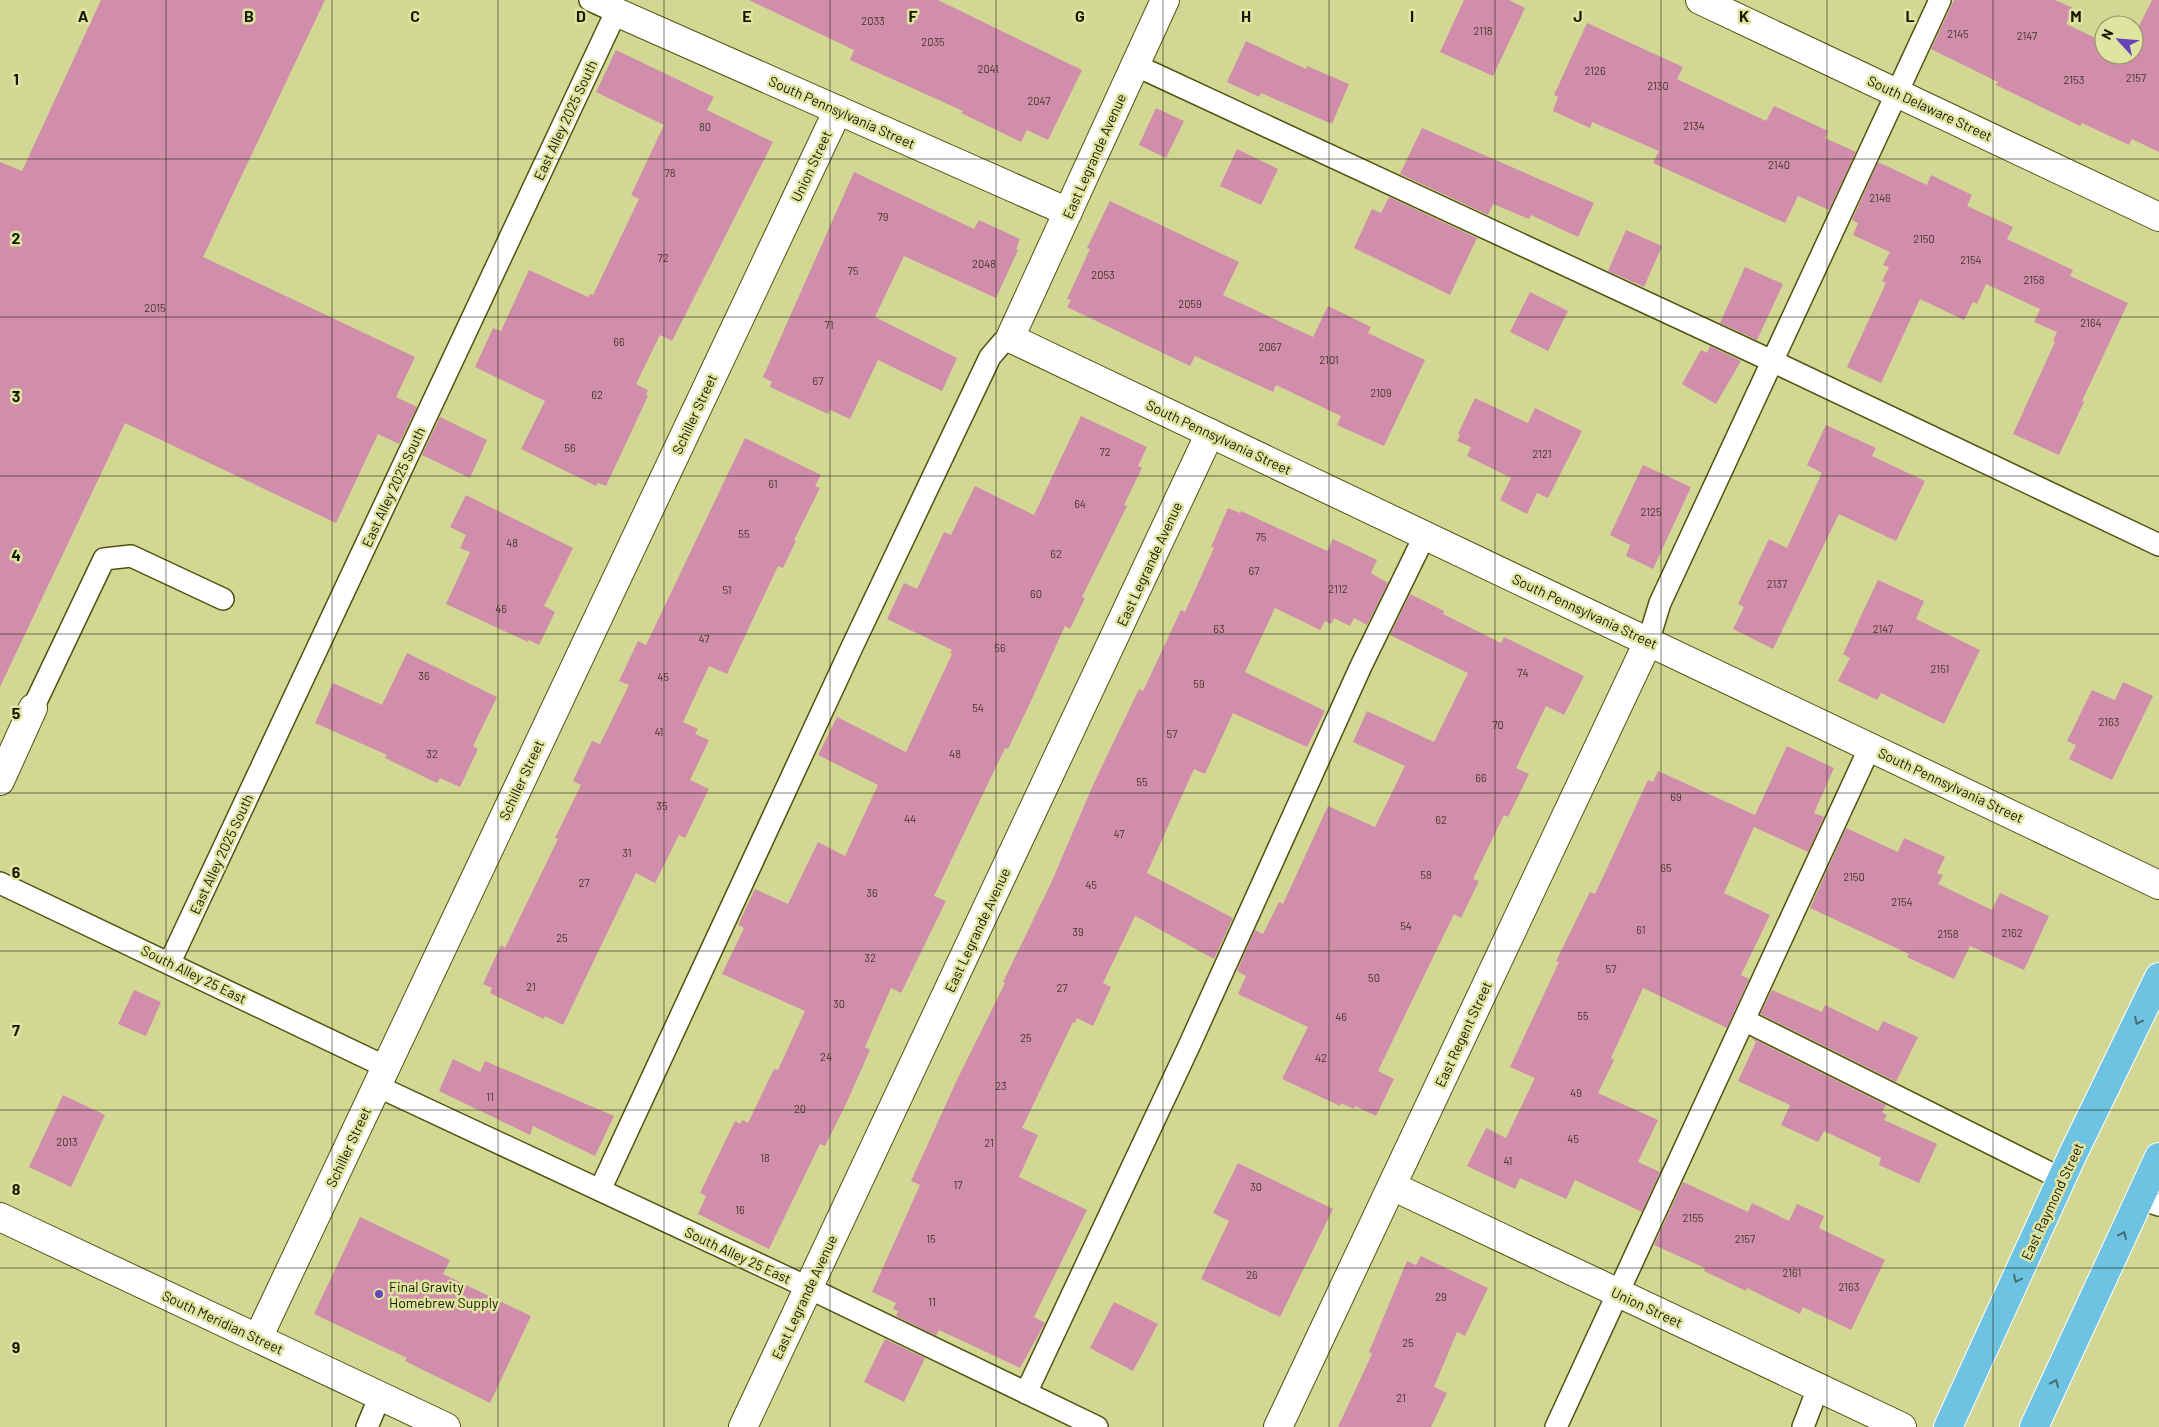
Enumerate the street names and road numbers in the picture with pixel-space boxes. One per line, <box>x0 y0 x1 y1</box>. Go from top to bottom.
street label: East Alley 2025 South <box>530 57 600 183</box>
street label: South Pennsylvania Street <box>766 72 918 152</box>
street label: South Delaware Street <box>1865 72 1995 144</box>
street label: East Legrande Avenue <box>1059 91 1129 221</box>
street label: Union Street <box>787 128 835 204</box>
street label: Schiller Street <box>668 371 720 457</box>
street label: South Pennsylvania Street <box>1144 396 1294 478</box>
street label: East Alley 2025 South <box>358 424 428 550</box>
street label: East Legrande Avenue <box>1113 499 1185 629</box>
street label: South Pennsylvania Street <box>1510 570 1660 652</box>
street label: Schiller Street <box>495 737 547 823</box>
street label: South Pennsylvania Street <box>1876 744 2026 826</box>
street label: East Alley 2025 South <box>186 791 256 917</box>
street label: East Legrande Avenue <box>941 865 1013 995</box>
street label: South Alley 25 East <box>139 941 249 1007</box>
street label: East Regent Street <box>1431 978 1495 1090</box>
street label: Schiller Street <box>322 1104 374 1190</box>
street label: East Raymond Street <box>2017 1140 2087 1262</box>
street label: South Alley 25 East <box>682 1223 794 1287</box>
street label: East Legrande Avenue <box>768 1232 840 1362</box>
street label: Union Street <box>1609 1283 1685 1331</box>
street label: South Meridian Street <box>160 1286 286 1358</box>

